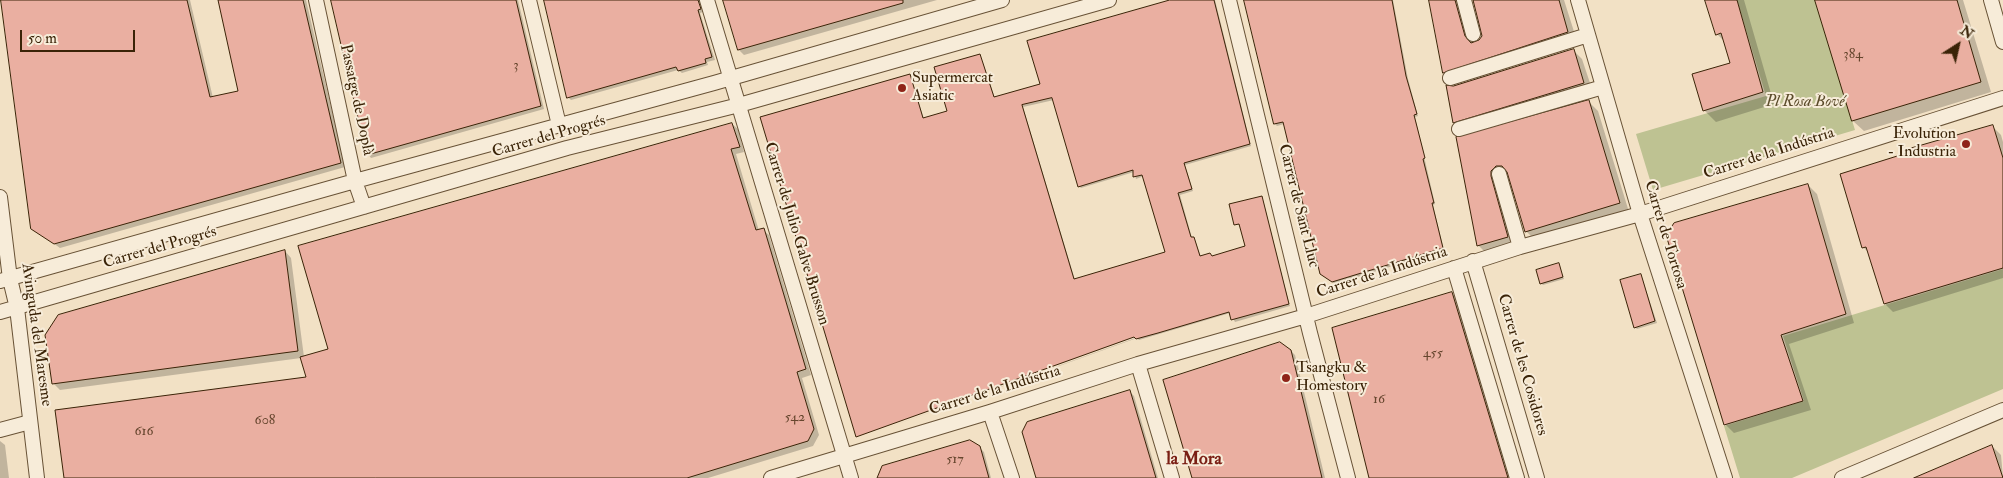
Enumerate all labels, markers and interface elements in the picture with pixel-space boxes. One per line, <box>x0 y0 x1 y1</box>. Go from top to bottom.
scale bar <box>22 20 138 52</box>
north arrow <box>1933 20 1983 70</box>
text: N <box>1957 22 1977 43</box>
text: 50 m <box>28 29 57 48</box>
street label: Passatge de Doplà <box>335 42 377 158</box>
house number: 384 <box>1843 47 1863 63</box>
house number: 3 <box>513 58 519 74</box>
place label: Supermercat Asiatic <box>912 69 993 107</box>
marker: Supermercat Asiatic <box>896 82 908 94</box>
park label: Pl Rosa Bové <box>1766 93 1844 113</box>
street label: Carrer del Progrés <box>490 112 608 162</box>
street label: Carrer de la Indústria <box>1701 124 1837 184</box>
place label: Evolution - Industria <box>1888 125 1956 163</box>
marker: Evolution - Industria <box>1960 138 1972 150</box>
street label: Carrer de Julio Galve Brusson <box>759 140 833 328</box>
street label: Carrer de Sant Lluc <box>1273 142 1323 270</box>
street label: Carrer de Tortosa <box>1639 178 1691 292</box>
street label: Carrer del Progrés <box>101 223 219 273</box>
street label: Carrer de la Indústria <box>1314 243 1450 303</box>
street label: Avinguda del Maresme <box>16 262 56 408</box>
street label: Carrer de les Cosidores <box>1493 292 1551 438</box>
house number: 455 <box>1423 346 1443 362</box>
place label: Tsangku & Homestory <box>1296 359 1367 397</box>
street label: Carrer de la Indústria <box>927 362 1063 420</box>
marker: Tsangku & Homestory <box>1280 372 1292 384</box>
house number: 16 <box>1373 392 1385 408</box>
house number: 542 <box>785 410 805 426</box>
house number: 608 <box>255 413 275 429</box>
house number: 616 <box>135 424 153 440</box>
district label: la Mora <box>1166 449 1222 471</box>
house number: 517 <box>946 452 964 468</box>

